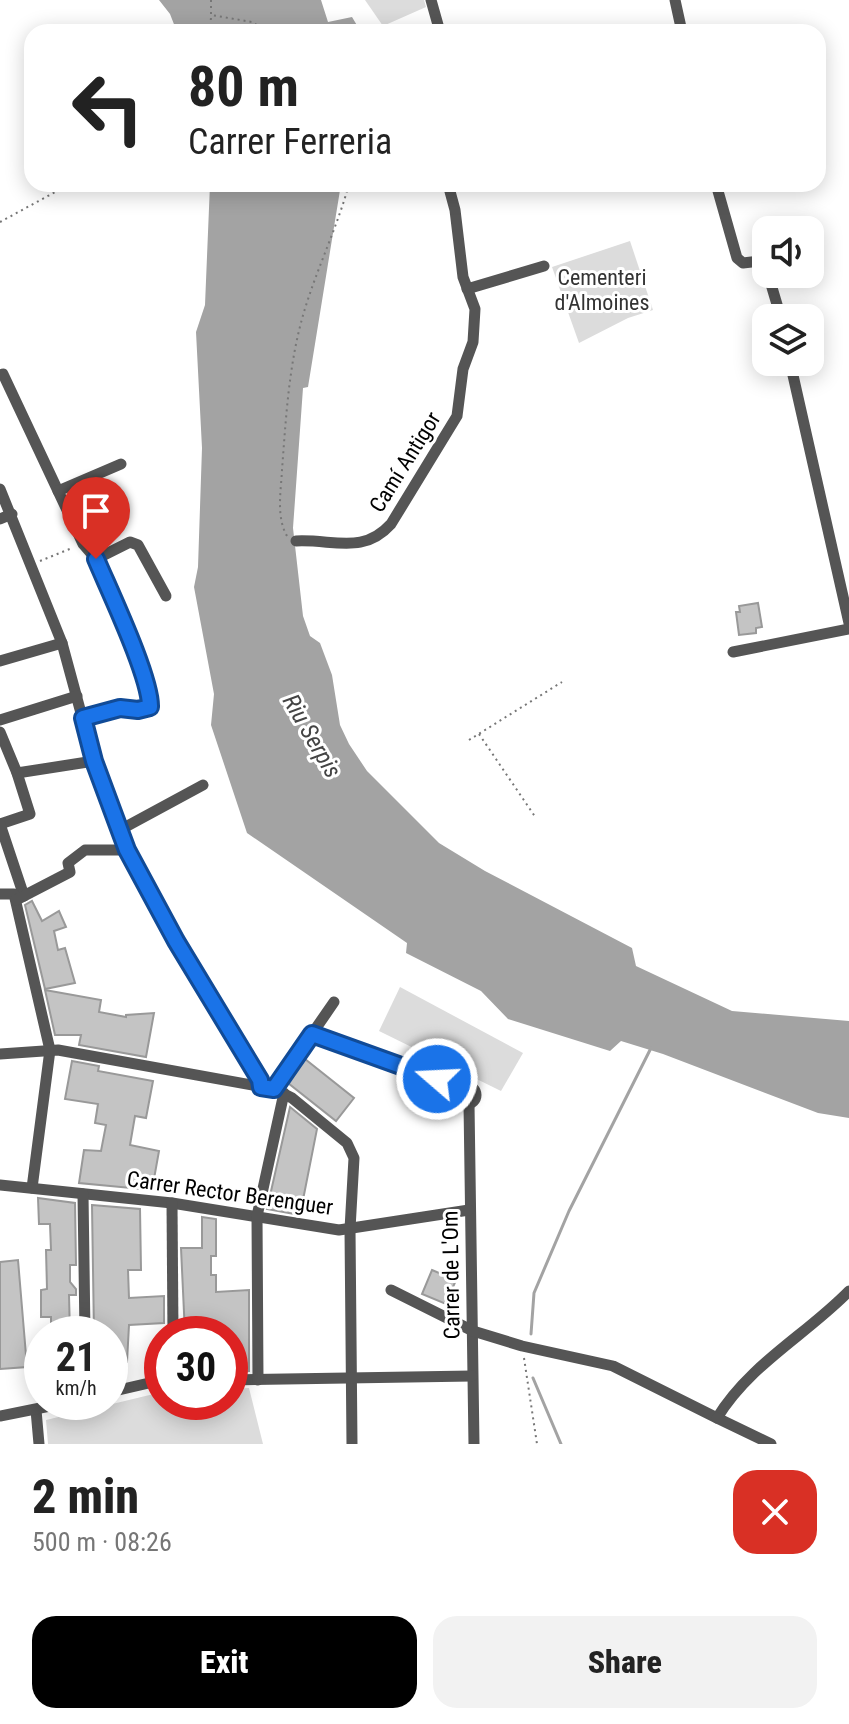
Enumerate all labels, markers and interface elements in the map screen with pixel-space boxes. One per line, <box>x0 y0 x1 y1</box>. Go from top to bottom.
text: 80 m <box>188 54 299 120</box>
icon: left <box>56 56 160 160</box>
text: Carrer Ferreria <box>188 121 392 163</box>
map controls <box>752 216 824 376</box>
button: sound <box>752 216 824 288</box>
park label: Cementeri d'Almoines <box>555 265 649 315</box>
button: layers <box>752 304 824 376</box>
street label: Camí Antigor <box>364 407 446 517</box>
pin <box>62 477 130 559</box>
icon: arrive <box>74 489 118 533</box>
water label: Riu Serpis <box>277 689 347 783</box>
position arrow <box>395 1037 479 1121</box>
street label: Carrer Rector Berenguer <box>125 1166 335 1220</box>
street label: Carrer de L'Om <box>437 1210 465 1340</box>
speed limit sign: 30 <box>144 1316 248 1420</box>
text: 21 <box>56 1334 96 1381</box>
text: km/h <box>55 1376 97 1400</box>
text: 2 min <box>32 1468 139 1525</box>
button: close <box>733 1470 817 1554</box>
text: 500 m · 08:26 <box>32 1527 172 1557</box>
button: Exit <box>32 1616 417 1708</box>
button: Share <box>433 1616 817 1708</box>

